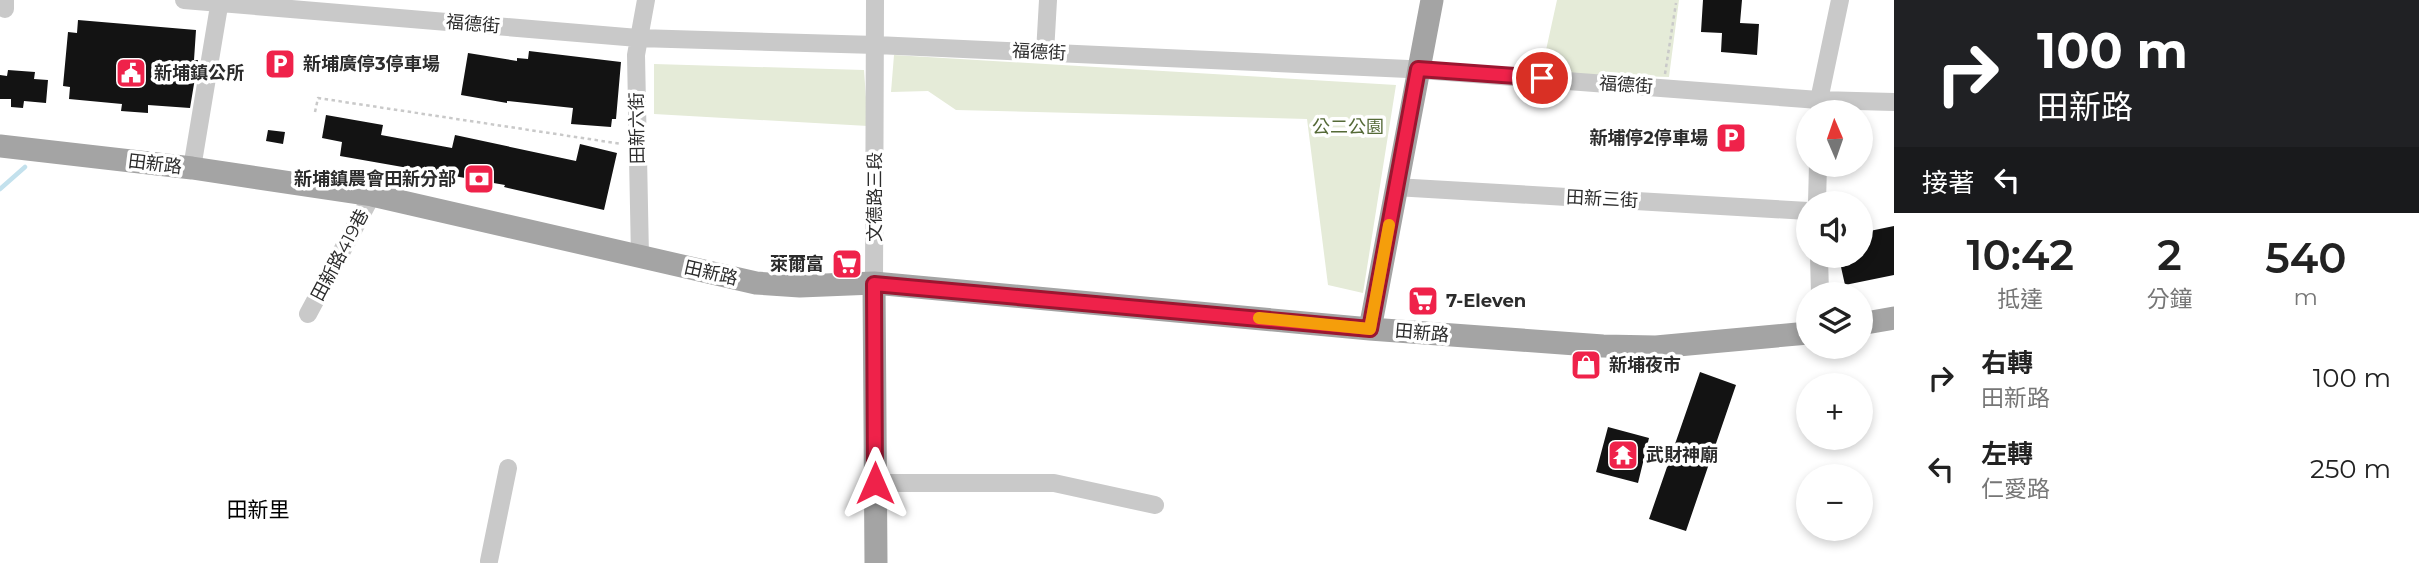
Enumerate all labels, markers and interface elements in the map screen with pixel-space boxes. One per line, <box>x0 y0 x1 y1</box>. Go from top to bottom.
street label: 福德街 <box>445 11 501 37</box>
text: 100 m <box>2037 21 2188 80</box>
icon: right <box>1922 28 2013 119</box>
street label: 福德街 <box>1011 40 1067 64</box>
parking icon: 新埔廣停3停車場 <box>263 47 297 81</box>
pin <box>1512 48 1572 108</box>
place label: 新埔廣停3停車場 <box>303 53 440 75</box>
public building icon: 新埔鎮公所 <box>114 56 148 90</box>
icon: arrive <box>1523 59 1561 97</box>
place label: 新埔鎮公所 <box>154 62 244 84</box>
street label: 福德街 <box>1598 72 1654 98</box>
text: 田新路 <box>2037 87 2133 126</box>
street label: 田新六街 <box>625 92 649 164</box>
north arrow <box>1796 100 1872 177</box>
map controls <box>1796 100 1873 541</box>
park label: 公二公園 <box>1312 116 1384 138</box>
parking icon: 新埔停2停車場 <box>1714 121 1748 155</box>
place label: 新埔停2停車場 <box>1589 127 1708 149</box>
street label: 田新路 <box>127 150 183 178</box>
street label: 文德路三段 <box>864 152 886 242</box>
icon: left <box>1988 161 2026 199</box>
bank icon: 新埔鎮農會田新分部 <box>462 162 496 196</box>
text: 接著 <box>1922 167 1974 199</box>
place label: 新埔鎮農會田新分部 <box>294 168 456 190</box>
street label: 田新三街 <box>1565 186 1639 212</box>
button: sound <box>1796 191 1873 268</box>
street label: 田新路419巷 <box>307 205 373 305</box>
text: 10:42 <box>1967 229 2074 281</box>
text: 2 <box>2157 229 2182 281</box>
text: 540 <box>2265 232 2346 284</box>
supermarket icon: 萊爾富 <box>830 247 864 281</box>
place label: 萊爾富 <box>770 253 824 275</box>
street label: 田新路 <box>682 256 740 290</box>
button: layers <box>1796 282 1873 359</box>
text: m <box>2294 283 2318 311</box>
supermarket icon: 7-Eleven <box>1406 284 1440 318</box>
text: 抵達 <box>1997 285 2043 313</box>
text: 分鐘 <box>2147 285 2193 313</box>
place label: 7-Eleven <box>1446 290 1526 312</box>
street label: 田新路 <box>1394 320 1450 346</box>
text: 右轉 <box>1981 347 2033 379</box>
shop icon: 新埔夜市 <box>1569 348 1603 382</box>
place label: 新埔夜市 <box>1609 354 1681 376</box>
icon: right <box>1922 359 1960 397</box>
text: 100 m <box>2313 362 2391 394</box>
button: + <box>1796 373 1873 450</box>
text: 田新路 <box>1981 384 2050 412</box>
temple icon: 武財神廟 <box>1606 438 1640 472</box>
text: 左轉 <box>1981 438 2033 470</box>
place label: 武財神廟 <box>1646 444 1718 466</box>
position arrow <box>838 446 912 520</box>
icon: left <box>1922 450 1960 488</box>
text: 250 m <box>2310 453 2391 485</box>
button: − <box>1796 464 1873 541</box>
text: 仁愛路 <box>1981 475 2050 503</box>
district label: 田新里 <box>227 497 290 522</box>

